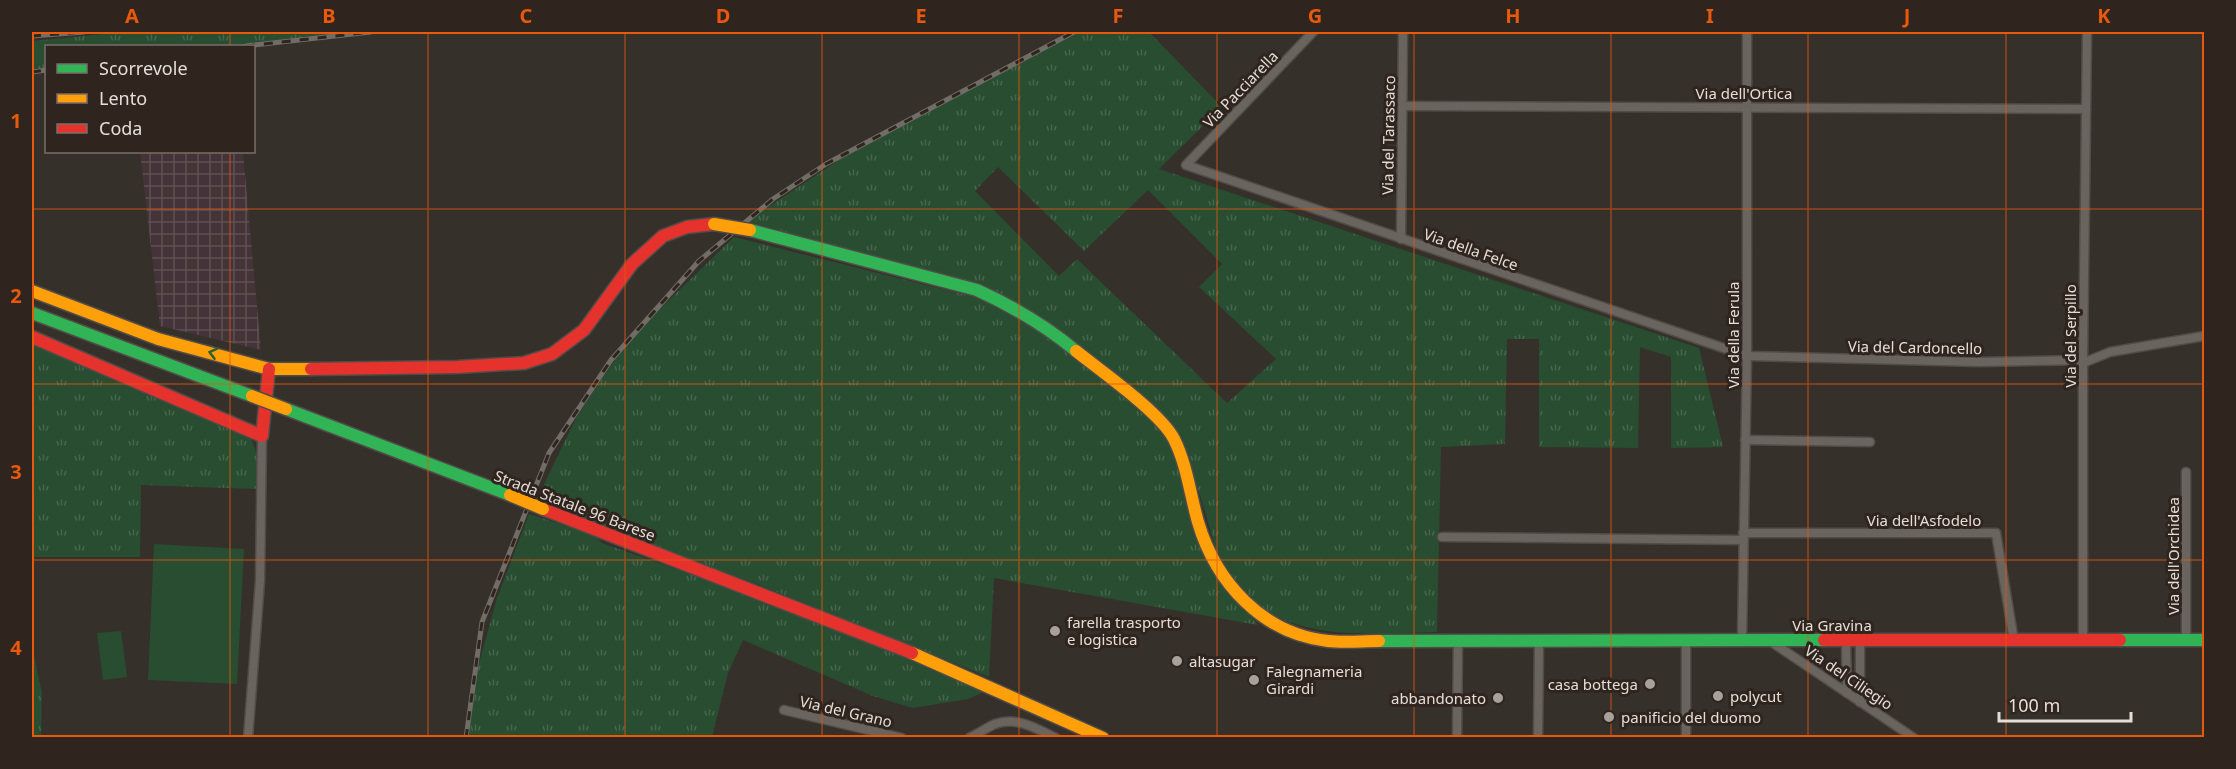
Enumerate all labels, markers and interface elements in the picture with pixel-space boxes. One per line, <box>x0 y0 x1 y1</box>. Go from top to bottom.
text: A <box>125 2 139 29</box>
text: B <box>322 2 336 29</box>
text: C <box>520 2 533 29</box>
text: D <box>716 2 730 29</box>
text: E <box>915 2 927 29</box>
text: F <box>1113 2 1123 29</box>
text: G <box>1308 2 1322 29</box>
text: H <box>1505 2 1521 29</box>
text: I <box>1706 2 1714 29</box>
text: J <box>1902 2 1910 29</box>
text: K <box>2097 2 2111 29</box>
legend <box>45 45 255 153</box>
street label: Via Pacciarella <box>1198 46 1282 132</box>
text: Scorrevole <box>99 56 188 80</box>
street label: Via del Tarassaco <box>1377 75 1399 195</box>
street label: Via dell'Ortica <box>1696 83 1792 103</box>
text: Lento <box>99 86 147 110</box>
text: 1 <box>10 107 22 134</box>
text: Coda <box>99 116 142 140</box>
street label: Via della Felce <box>1421 223 1521 275</box>
text: 2 <box>10 282 22 309</box>
street label: Via della Ferula <box>1723 282 1743 388</box>
street label: Via del Serpillo <box>2060 284 2080 388</box>
street label: Via del Cardoncello <box>1848 336 1982 358</box>
one-way arrow <box>208 348 218 361</box>
text: 3 <box>10 458 22 485</box>
street label: Strada Statale 96 Barese <box>492 465 658 545</box>
street label: Via dell'Orchidea <box>2163 497 2183 615</box>
street label: Via dell'Asfodelo <box>1867 510 1981 530</box>
place label: farella trasporto e logistica <box>1067 612 1181 649</box>
street label: Via Gravina <box>1792 615 1872 635</box>
marker: farella trasporto e logistica <box>1048 624 1062 638</box>
text: 4 <box>10 634 22 661</box>
street label: Via del Ciliegio <box>1801 640 1897 714</box>
place label: altasugar <box>1189 651 1255 671</box>
marker: altasugar <box>1170 654 1184 668</box>
place label: Falegnameria Girardi <box>1266 661 1362 698</box>
marker: Falegnameria Girardi <box>1247 673 1261 687</box>
place label: casa bottega <box>1548 674 1638 694</box>
marker: casa bottega <box>1643 677 1657 691</box>
scale bar <box>1999 685 2131 723</box>
place label: polycut <box>1730 686 1782 706</box>
place label: abbandonato <box>1391 688 1486 708</box>
marker: polycut <box>1711 689 1725 703</box>
street label: Via del Grano <box>798 691 894 731</box>
marker: abbandonato <box>1491 691 1505 705</box>
text: 100 m <box>2008 693 2060 717</box>
place label: panificio del duomo <box>1621 707 1761 727</box>
marker: panificio del duomo <box>1602 710 1616 724</box>

